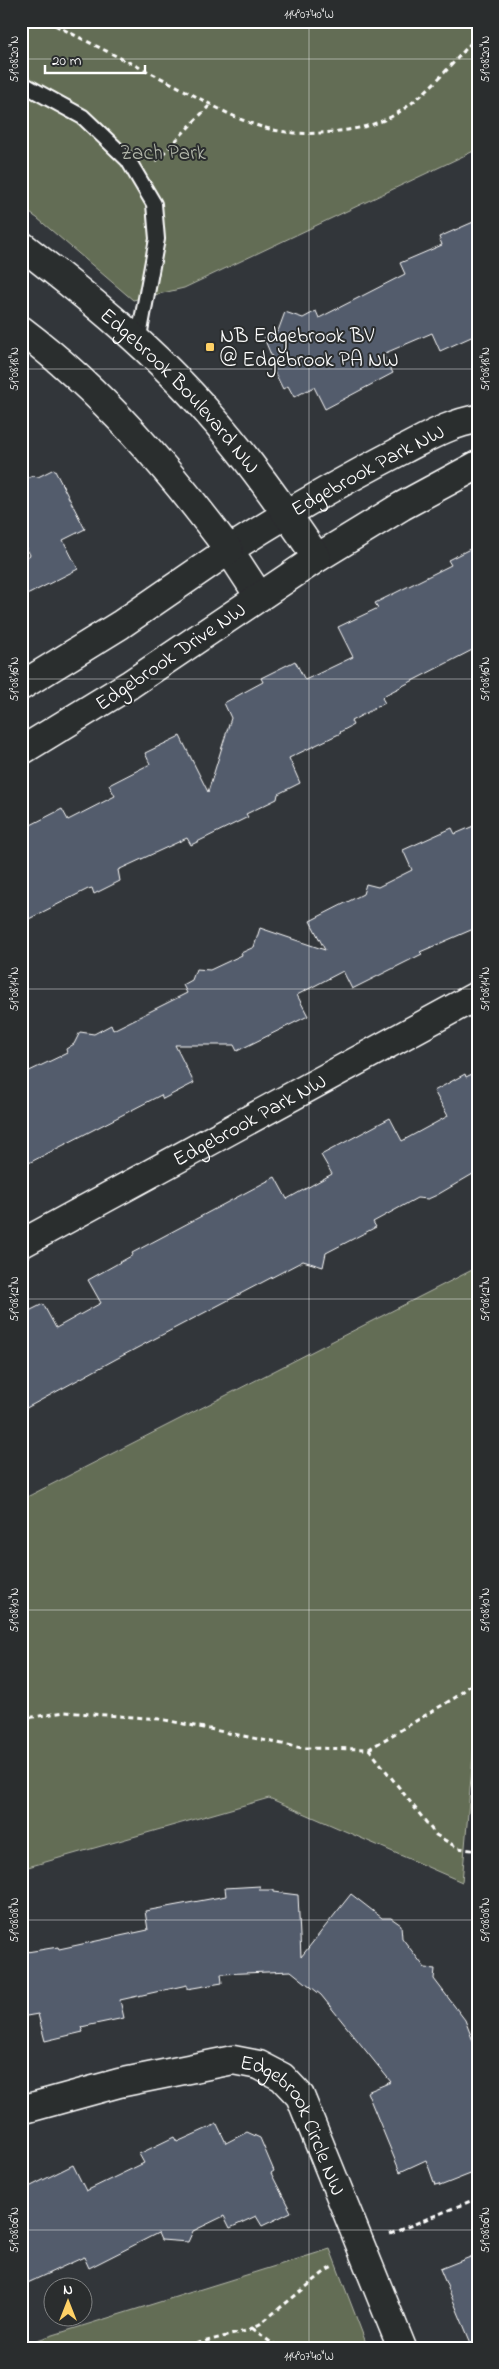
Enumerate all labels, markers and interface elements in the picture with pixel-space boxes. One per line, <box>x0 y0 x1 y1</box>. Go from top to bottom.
text: 114°07'40"W <box>284 6 334 24</box>
text: 51°08'20"N <box>6 36 24 82</box>
text: 51°08'20"N <box>477 36 495 82</box>
scale bar <box>45 42 145 74</box>
text: 20 m <box>52 50 82 72</box>
park label: Zach Park <box>120 139 207 169</box>
street label: Edgebrook Boulevard NW <box>93 301 265 481</box>
place label: NB Edgebrook BV @ Edgebrook PA NW <box>220 322 399 378</box>
marker: NB Edgebrook BV @ Edgebrook PA NW <box>204 341 216 353</box>
text: 51°08'18"N <box>6 347 24 391</box>
text: 51°08'18"N <box>477 347 495 391</box>
street label: Edgebrook Park NW <box>286 418 450 525</box>
street label: Edgebrook Drive NW <box>90 596 254 721</box>
text: 51°08'16"N <box>6 657 24 701</box>
text: 51°08'16"N <box>477 657 495 701</box>
text: 51°08'14"N <box>6 967 24 1011</box>
text: 51°08'14"N <box>477 967 495 1011</box>
street label: Edgebrook Park NW <box>168 1067 332 1175</box>
text: 51°08'12"N <box>6 1276 24 1322</box>
text: 51°08'12"N <box>477 1276 495 1322</box>
text: 51°08'10"N <box>6 1588 24 1632</box>
text: 51°08'10"N <box>477 1588 495 1632</box>
text: 51°08'08"N <box>6 1897 24 1943</box>
text: 51°08'08"N <box>477 1897 495 1943</box>
street label: Edgebrook Circle NW <box>237 2049 352 2200</box>
text: 51°08'06"N <box>6 2207 24 2253</box>
text: 51°08'06"N <box>477 2207 495 2253</box>
north arrow <box>42 2276 92 2326</box>
text: N <box>63 2280 73 2301</box>
text: 114°07'40"W <box>284 2348 334 2366</box>

